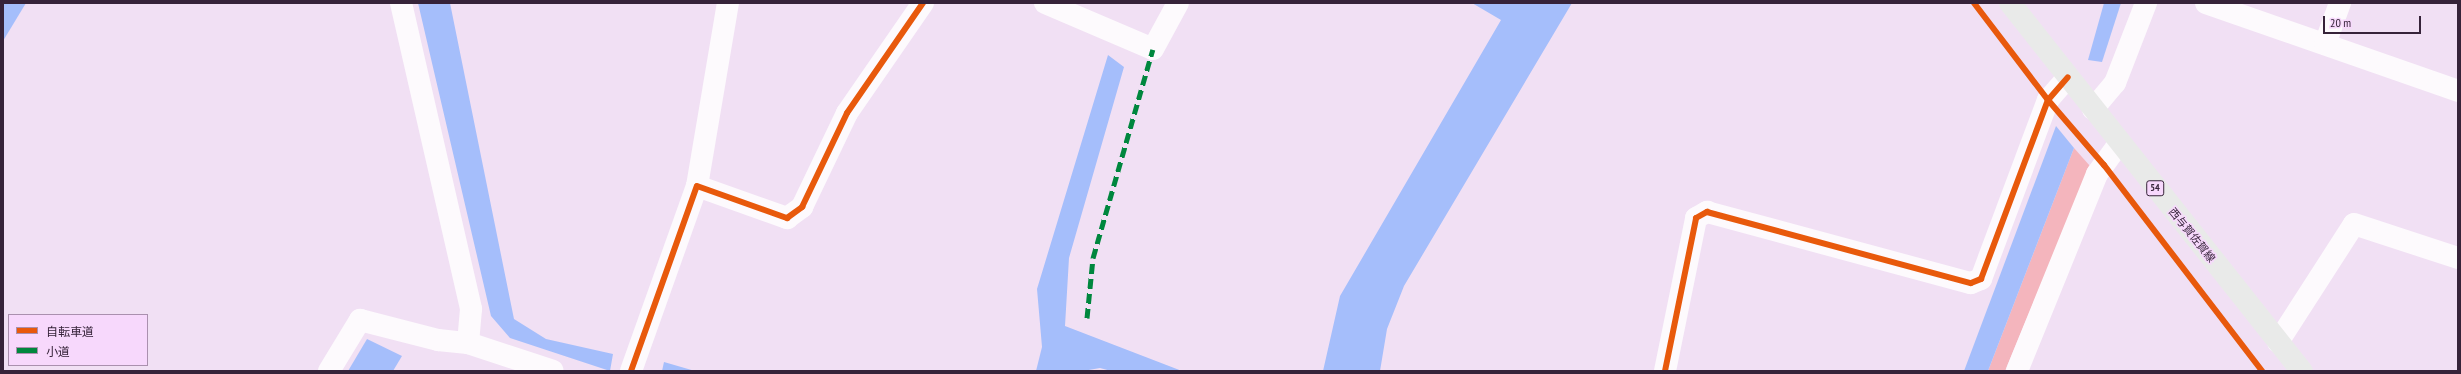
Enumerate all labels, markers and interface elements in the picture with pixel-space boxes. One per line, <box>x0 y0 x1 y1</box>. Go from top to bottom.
scale bar <box>2325 8 2423 34</box>
text: 20 m <box>2330 15 2351 30</box>
road number: 54 <box>2146 180 2164 196</box>
street label: 西与賀佐賀線 <box>2166 205 2218 265</box>
legend <box>8 314 148 366</box>
text: 自転車道 <box>46 324 94 339</box>
text: 小道 <box>46 344 70 359</box>

